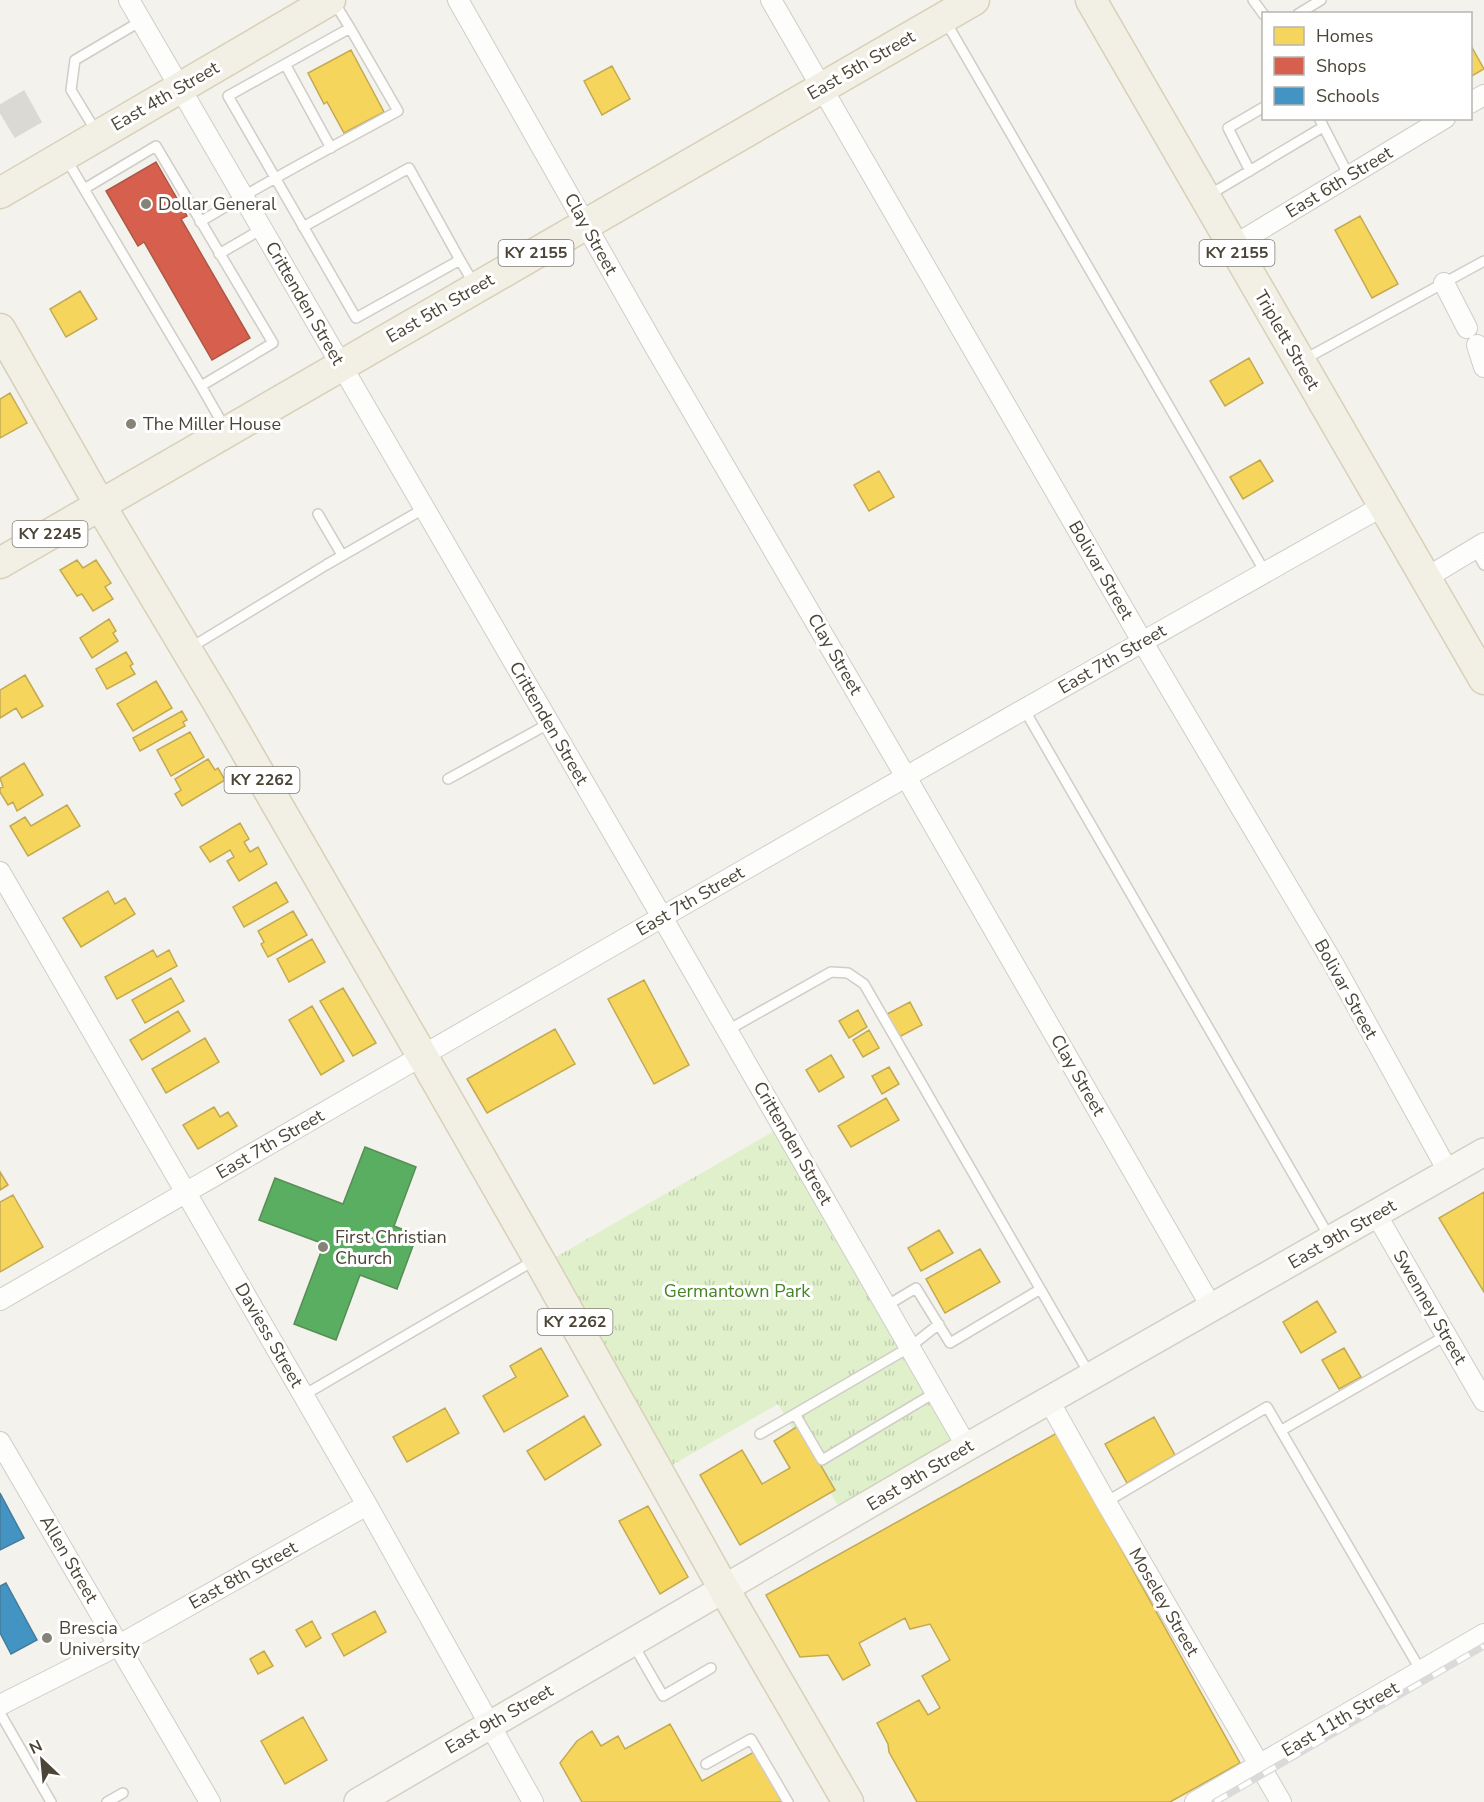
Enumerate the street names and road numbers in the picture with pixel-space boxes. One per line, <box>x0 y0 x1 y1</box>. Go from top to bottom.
street label: East 5th Street <box>803 24 920 106</box>
street label: East 4th Street <box>107 55 224 137</box>
street label: East 6th Street <box>1281 140 1397 223</box>
street label: Clay Street <box>559 189 624 280</box>
street label: Crittenden Street <box>260 237 350 370</box>
road number: KY 2155 <box>498 240 574 266</box>
road number: KY 2155 <box>1200 240 1274 266</box>
street label: East 5th Street <box>382 267 499 349</box>
street label: Triplett Street <box>1249 286 1326 395</box>
street label: Bolivar Street <box>1063 516 1139 624</box>
road number: KY 2245 <box>13 521 88 547</box>
street label: Clay Street <box>802 609 868 700</box>
street label: East 7th Street <box>1054 618 1171 700</box>
street label: Crittenden Street <box>504 657 594 790</box>
road number: KY 2262 <box>224 767 300 793</box>
street label: East 7th Street <box>632 860 749 942</box>
street label: Bolivar Street <box>1309 935 1384 1044</box>
street label: Clay Street <box>1045 1030 1111 1121</box>
street label: Crittenden Street <box>748 1077 838 1210</box>
street label: East 7th Street <box>212 1103 329 1185</box>
street label: East 9th Street <box>1284 1193 1401 1275</box>
street label: Swenney Street <box>1387 1245 1473 1369</box>
street label: Daviess Street <box>229 1278 309 1392</box>
road number: KY 2262 <box>538 1309 612 1335</box>
street label: East 9th Street <box>862 1433 978 1516</box>
street label: Allen Street <box>34 1511 104 1608</box>
street label: East 8th Street <box>185 1535 302 1615</box>
street label: Moseley Street <box>1123 1543 1205 1661</box>
street label: East 11th Street <box>1277 1675 1403 1762</box>
street label: East 9th Street <box>441 1678 558 1760</box>

